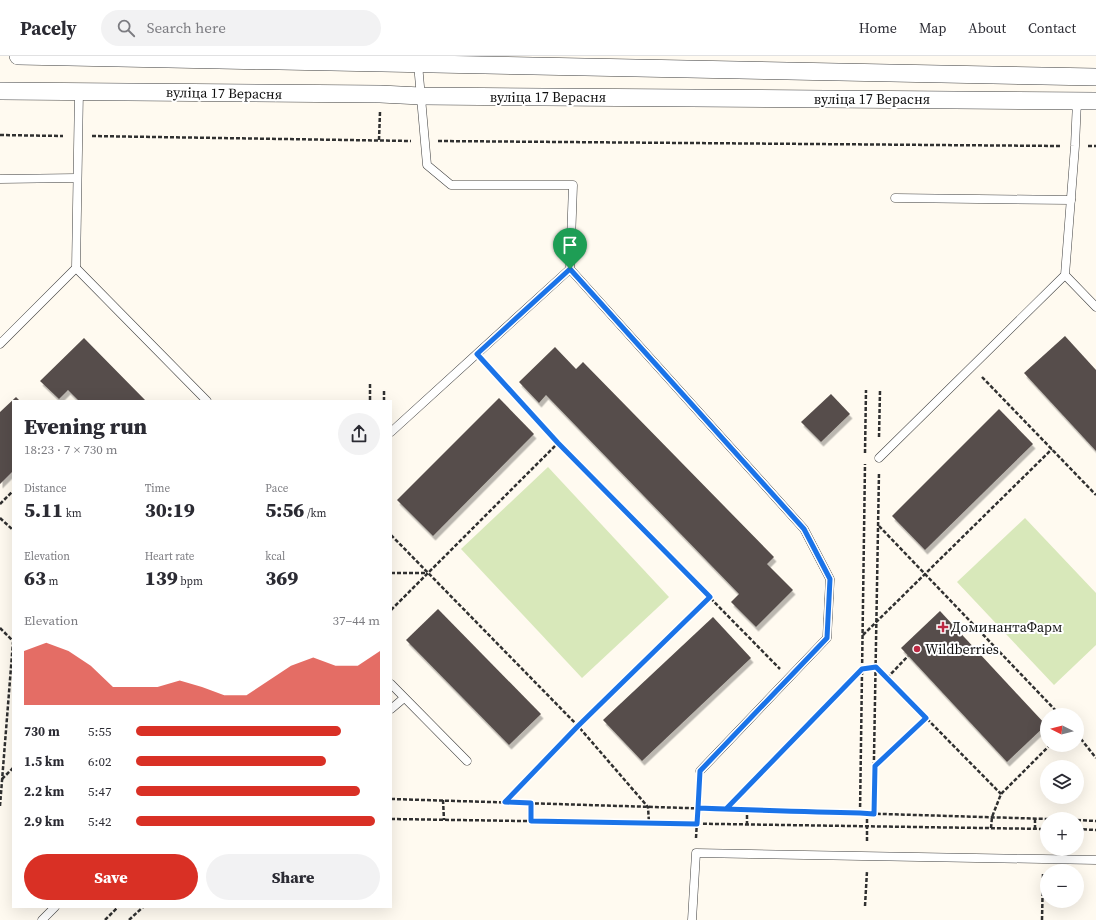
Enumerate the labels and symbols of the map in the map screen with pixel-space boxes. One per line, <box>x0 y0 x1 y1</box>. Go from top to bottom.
street label: вуліца 17 Верасня <box>166 82 282 104</box>
street label: вуліца 17 Верасня <box>490 87 606 107</box>
street label: вуліца 17 Верасня <box>814 89 930 109</box>
pin <box>553 228 587 269</box>
place label: ДоминантаФарм <box>951 617 1062 637</box>
marker: ДоминантаФарм <box>938 622 948 632</box>
place label: Wildberries <box>925 639 999 659</box>
marker: Wildberries <box>912 644 922 654</box>
north arrow <box>1040 708 1084 752</box>

